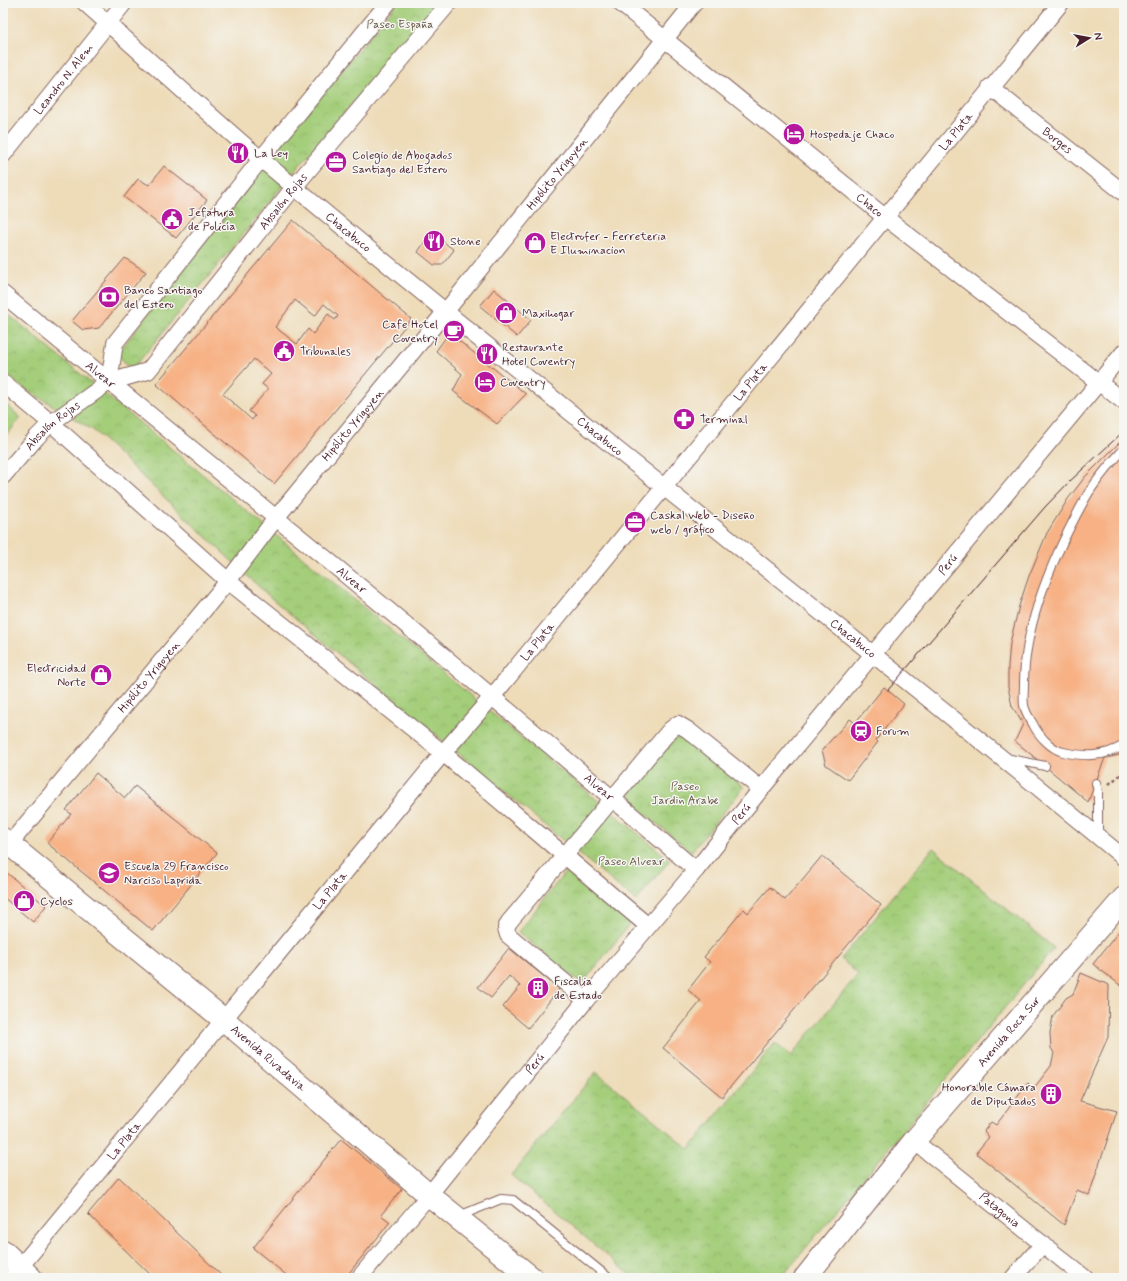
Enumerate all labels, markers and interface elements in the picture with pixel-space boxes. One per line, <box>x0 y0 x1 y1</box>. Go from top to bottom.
park label: Paseo España <box>367 17 433 33</box>
north arrow <box>1069 18 1109 58</box>
text: N <box>1090 31 1105 41</box>
street label: Leandro N. Alem <box>31 41 97 119</box>
street label: La Plata <box>936 109 978 154</box>
hotel icon: Hospedaje Chaco <box>781 121 807 147</box>
street label: Borges <box>1038 124 1076 159</box>
place label: Hospedaje Chaco <box>810 127 895 143</box>
street label: Hipólito Yrigoyen <box>523 134 592 214</box>
restaurant icon: La Ley <box>225 140 251 166</box>
place label: La Ley <box>254 146 288 162</box>
place label: Colegio de Abogados Santiago del Estero <box>352 148 453 178</box>
office icon: Colegio de Abogados Santiago del Estero <box>323 149 349 175</box>
street label: Absalón Rojas <box>256 170 312 234</box>
street label: Chaco <box>852 190 886 221</box>
place label: Jefatura de Policía <box>188 205 236 235</box>
public building icon: Jefatura de Policía <box>159 206 185 232</box>
street label: Chacabuco <box>322 209 374 256</box>
restaurant icon: Stone <box>421 228 447 254</box>
place label: Electrofer - Ferreteria E Iluminacion <box>550 229 666 259</box>
shop icon: Electrofer - Ferreteria E Iluminacion <box>522 230 548 256</box>
place label: Stone <box>450 234 481 250</box>
place label: Banco Santiago del Estero <box>124 283 202 313</box>
bank icon: Banco Santiago del Estero <box>96 284 122 310</box>
shop icon: Maxihogar <box>493 300 519 326</box>
place label: Maxihogar <box>522 306 575 322</box>
place label: Cafe Hotel Coventry <box>382 317 438 347</box>
cafe icon: Cafe Hotel Coventry <box>441 318 467 344</box>
public building icon: Tribunales <box>271 338 297 364</box>
place label: Restaurante Hotel Coventry <box>502 340 576 370</box>
restaurant icon: Restaurante Hotel Coventry <box>474 341 500 367</box>
place label: Tribunales <box>300 344 351 360</box>
street label: Alvear <box>82 358 119 393</box>
street label: La Plata <box>731 359 772 405</box>
hotel icon: Coventry <box>472 369 498 395</box>
place label: Coventry <box>500 375 546 391</box>
street label: Hipólito Yrigoyen <box>319 385 388 465</box>
street label: Absalón Rojas <box>22 397 84 454</box>
pharmacy icon: Terminal <box>671 406 697 432</box>
place label: Terminal <box>700 412 748 428</box>
street label: Chacabuco <box>573 413 626 460</box>
place label: Caskal Web - Diseño web / gráfico <box>650 508 755 538</box>
office icon: Caskal Web - Diseño web / gráfico <box>622 509 648 535</box>
street label: Perú <box>935 551 962 579</box>
street label: Alvear <box>333 563 370 598</box>
street label: Chacabuco <box>826 616 879 662</box>
street label: La Plata <box>518 619 559 665</box>
street label: Hipólito Yrigoyen <box>115 637 184 717</box>
place label: Electricidad Norte <box>27 661 86 691</box>
shop icon: Electricidad Norte <box>88 662 114 688</box>
station icon: Forum <box>848 718 874 744</box>
place label: Forum <box>876 724 910 740</box>
street label: Alvear <box>580 771 617 806</box>
park label: Paseo Jardin Arabe <box>652 779 719 809</box>
street label: Perú <box>728 800 755 828</box>
park label: Paseo Alvear <box>598 854 665 870</box>
place label: Escuela 29 Francisco Narciso Laprida <box>124 859 229 889</box>
school or university icon: Escuela 29 Francisco Narciso Laprida <box>96 860 122 886</box>
street label: La Plata <box>310 868 352 914</box>
shop icon: Cyclos <box>11 888 37 914</box>
place label: Cyclos <box>40 894 73 910</box>
place label: Fiscalia de Estado <box>554 974 602 1004</box>
building icon: Fiscalia de Estado <box>525 975 551 1001</box>
street label: Avenida Roca Sur <box>974 993 1045 1071</box>
street label: Avenida Rivadavia <box>227 1022 309 1096</box>
street label: Perú <box>522 1050 549 1078</box>
place label: Honorable Cámara de Diputados <box>942 1080 1036 1110</box>
building icon: Honorable Cámara de Diputados <box>1038 1081 1064 1107</box>
street label: La Plata <box>104 1118 146 1164</box>
street label: Patagonia <box>975 1189 1023 1232</box>

